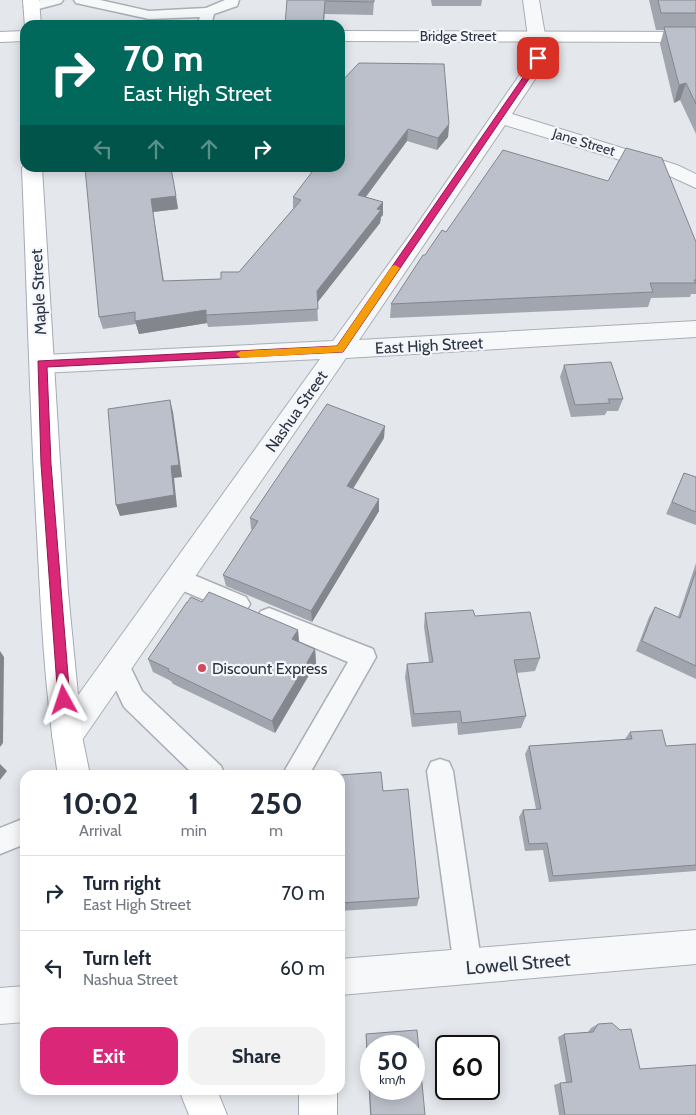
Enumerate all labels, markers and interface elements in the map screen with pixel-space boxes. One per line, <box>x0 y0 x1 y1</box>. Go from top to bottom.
street label: Bridge Street <box>420 27 497 45</box>
text: 70 m <box>123 37 204 80</box>
pin <box>517 37 559 79</box>
icon: right <box>40 40 105 105</box>
icon: arrive <box>524 44 552 72</box>
text: East High Street <box>123 80 272 107</box>
street label: Jane Street <box>550 124 618 160</box>
icon: left <box>89 135 117 163</box>
icon: ahead <box>142 135 170 163</box>
icon: ahead <box>195 135 223 163</box>
icon: right <box>248 135 276 163</box>
street label: Maple Street <box>27 248 50 335</box>
street label: East High Street <box>375 333 484 358</box>
street label: Nashua Street <box>261 366 332 456</box>
place label: Discount Express <box>212 659 328 678</box>
marker: Discount Express <box>196 662 208 674</box>
position arrow <box>37 673 89 725</box>
text: 10:02 <box>62 785 138 822</box>
text: 1 <box>188 785 199 822</box>
text: 250 <box>249 785 303 822</box>
text: Arrival <box>79 821 122 840</box>
text: min <box>181 821 207 840</box>
text: m <box>269 821 283 840</box>
text: Turn right <box>83 872 161 895</box>
icon: right <box>40 879 68 907</box>
text: 70 m <box>281 882 325 905</box>
text: East High Street <box>83 895 191 914</box>
text: Turn left <box>83 947 151 970</box>
street label: Lowell Street <box>465 947 572 980</box>
icon: left <box>40 954 68 982</box>
text: 60 m <box>280 957 325 980</box>
text: Nashua Street <box>83 970 178 989</box>
button: Exit <box>40 1027 178 1085</box>
button: Share <box>188 1027 325 1085</box>
speed limit sign: 60 <box>435 1035 500 1100</box>
text: 50 <box>377 1046 408 1076</box>
text: km/h <box>379 1072 406 1087</box>

